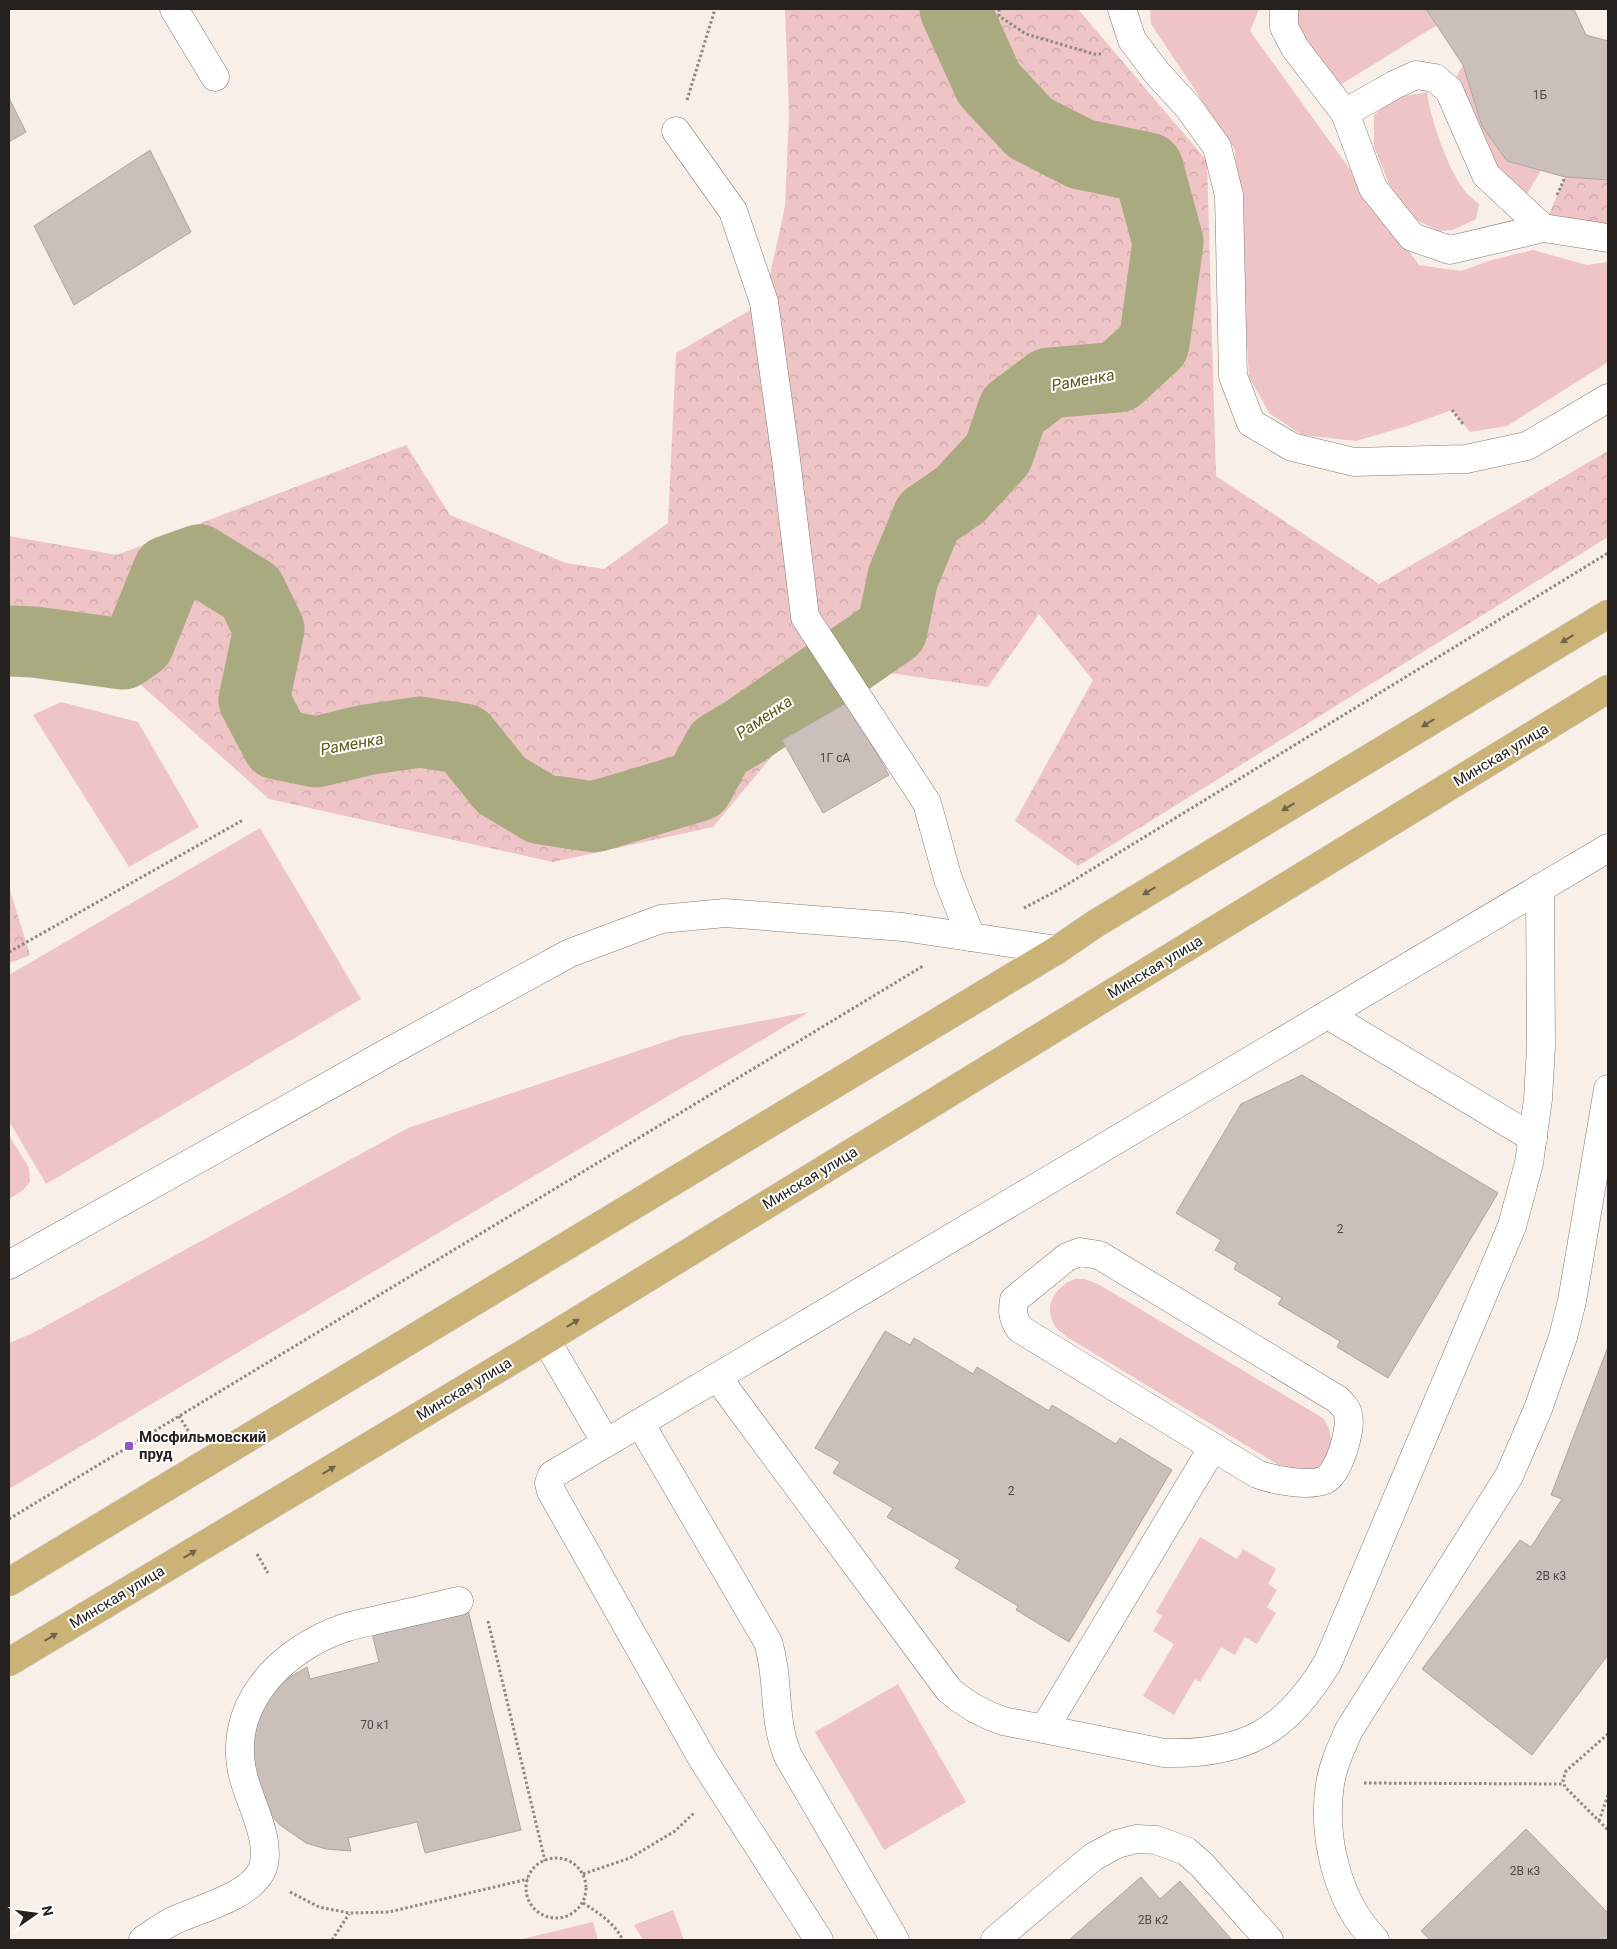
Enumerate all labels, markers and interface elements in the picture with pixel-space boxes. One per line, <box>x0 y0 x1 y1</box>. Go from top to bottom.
house number: 1Б <box>1533 88 1548 102</box>
water label: Раменка <box>1050 365 1116 395</box>
one-way arrow <box>1560 634 1573 643</box>
water label: Раменка <box>732 691 796 743</box>
one-way arrow <box>1421 718 1434 727</box>
street label: Минская улица <box>1450 720 1552 790</box>
water label: Раменка <box>319 729 385 759</box>
house number: 1Г сА <box>820 751 850 765</box>
one-way arrow <box>1282 802 1295 812</box>
one-way arrow <box>1143 887 1156 896</box>
street label: Минская улица <box>1104 932 1206 1002</box>
street label: Минская улица <box>759 1143 861 1213</box>
house number: 2 <box>1337 1222 1344 1236</box>
one-way arrow <box>567 1319 580 1328</box>
street label: Минская улица <box>413 1354 515 1424</box>
place label: Мосфильмовский пруд <box>139 1428 266 1463</box>
marker: Мосфильмовский пруд <box>123 1440 135 1452</box>
one-way arrow <box>323 1466 336 1475</box>
house number: 2 <box>1008 1484 1015 1498</box>
one-way arrow <box>183 1549 196 1558</box>
street label: Минская улица <box>66 1562 168 1632</box>
house number: 2В к3 <box>1536 1569 1566 1583</box>
one-way arrow <box>44 1633 57 1642</box>
house number: 70 к1 <box>360 1718 390 1732</box>
house number: 2В к3 <box>1510 1864 1540 1878</box>
north arrow <box>10 1889 60 1939</box>
text: N <box>39 1904 57 1918</box>
house number: 2В к2 <box>1138 1913 1168 1927</box>

